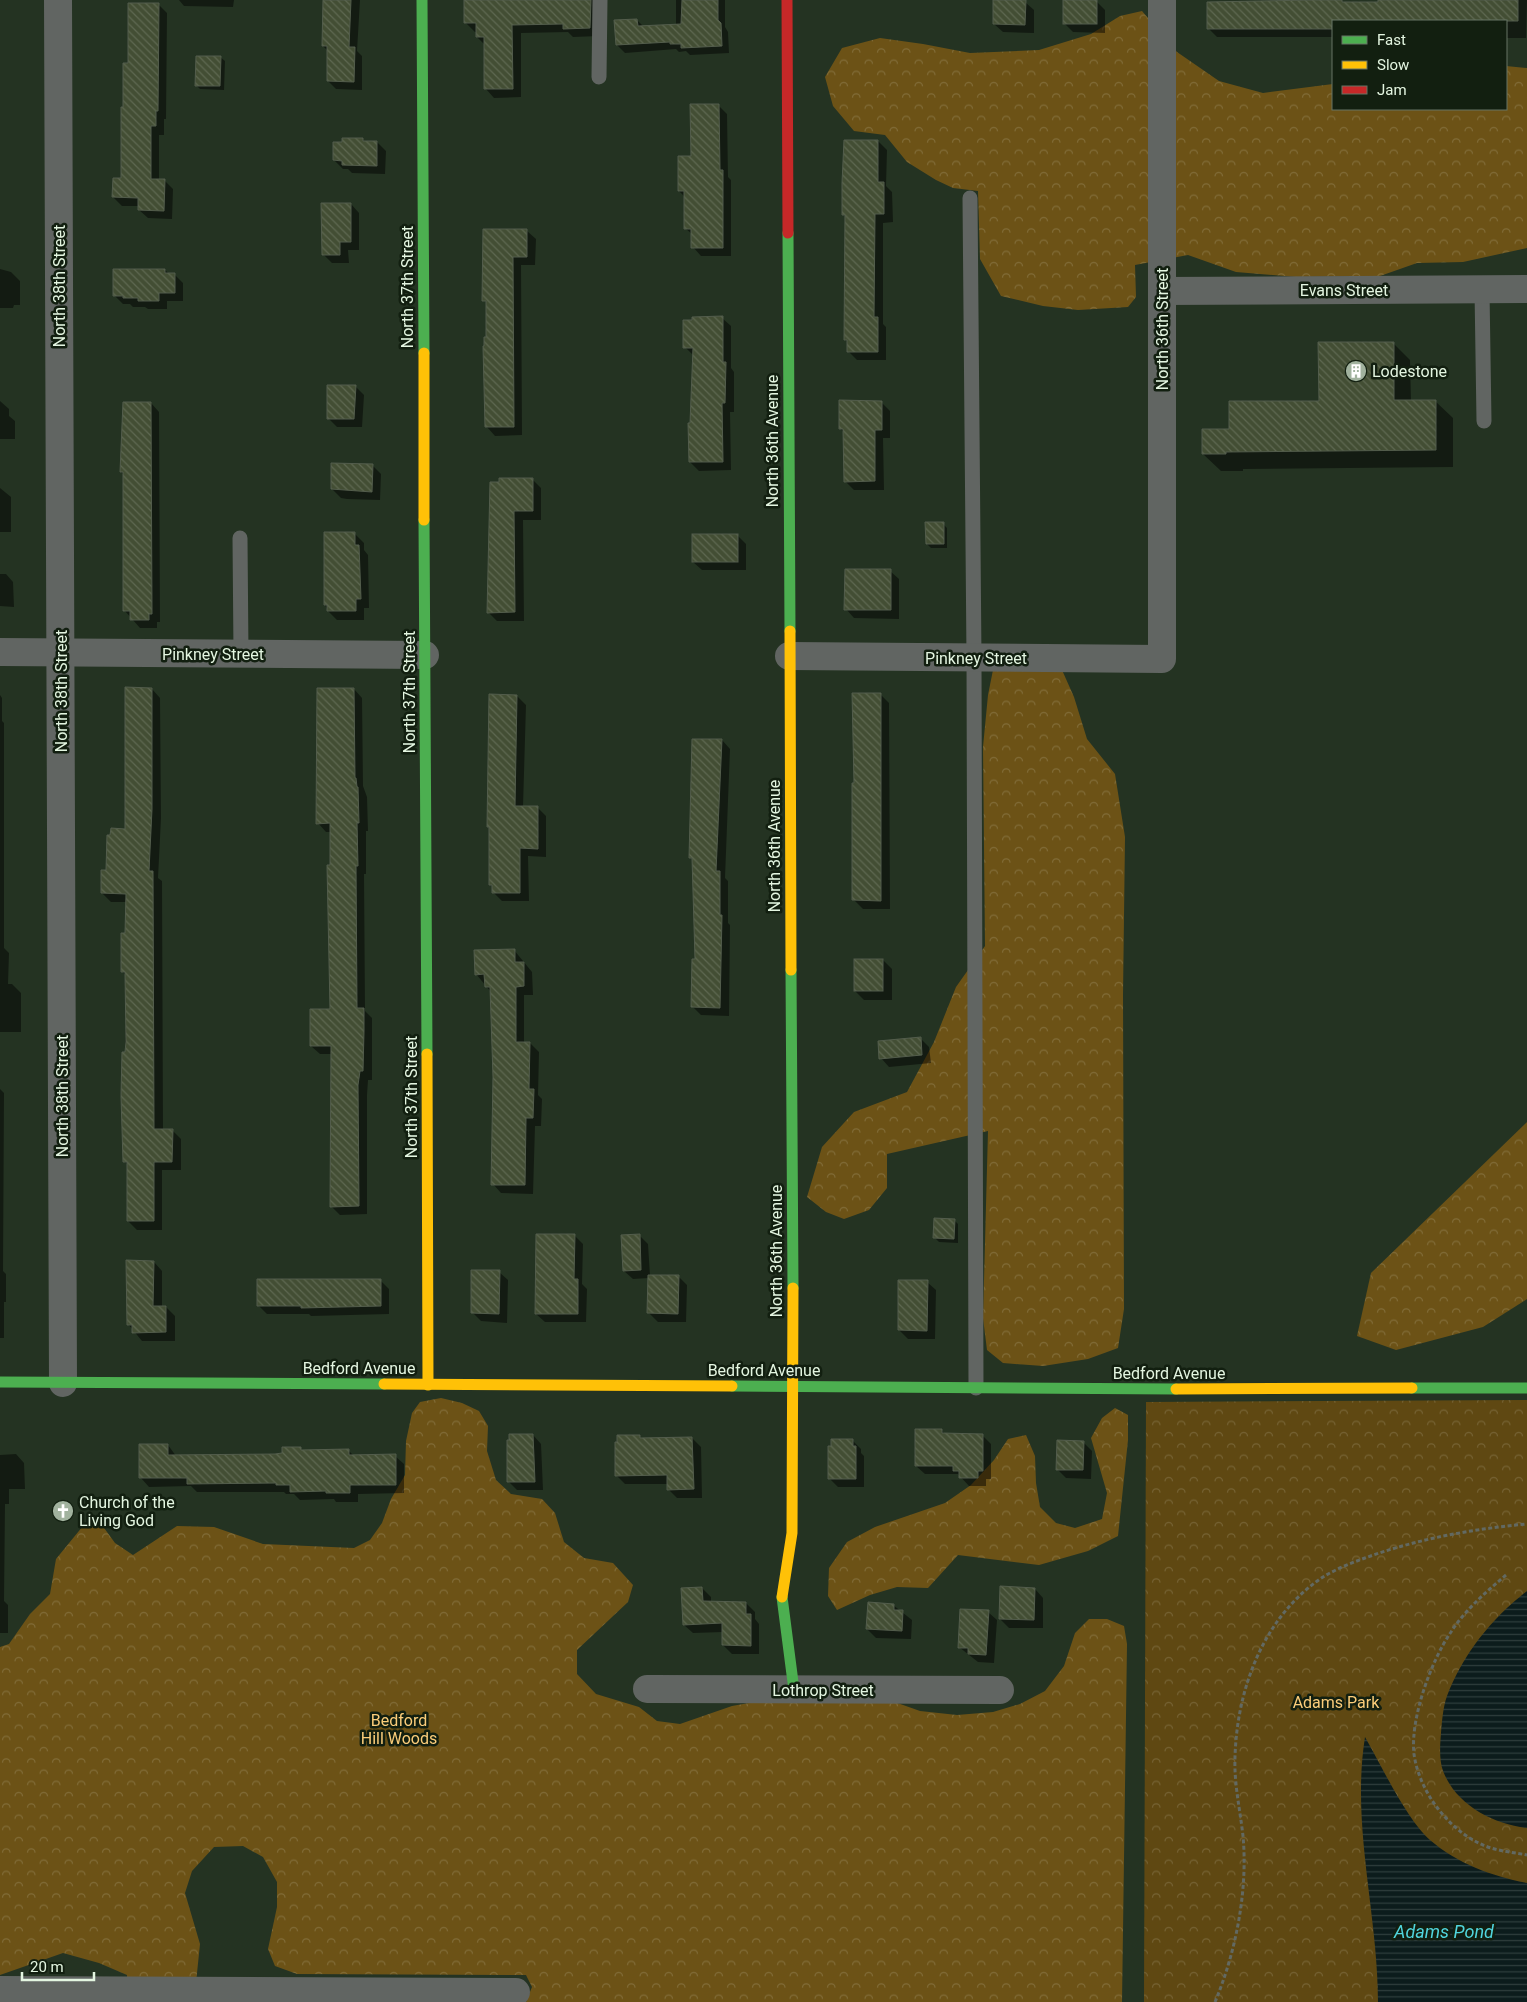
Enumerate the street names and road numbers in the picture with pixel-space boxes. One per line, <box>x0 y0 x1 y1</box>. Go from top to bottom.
street label: North 38th Street <box>50 225 69 347</box>
street label: North 37th Street <box>398 226 417 348</box>
street label: North 36th Street <box>1153 268 1172 390</box>
street label: Evans Street <box>1300 281 1388 300</box>
street label: North 36th Avenue <box>763 375 782 507</box>
street label: North 38th Street <box>52 630 71 752</box>
street label: North 37th Street <box>400 631 419 753</box>
street label: Pinkney Street <box>162 645 264 664</box>
street label: Pinkney Street <box>925 649 1027 668</box>
street label: North 36th Avenue <box>765 780 784 912</box>
street label: North 38th Street <box>53 1035 72 1157</box>
street label: North 37th Street <box>402 1036 421 1158</box>
street label: North 36th Avenue <box>767 1185 786 1317</box>
street label: Bedford Avenue <box>303 1359 415 1378</box>
street label: Bedford Avenue <box>708 1361 820 1380</box>
street label: Bedford Avenue <box>1113 1364 1225 1383</box>
street label: Lothrop Street <box>772 1681 874 1700</box>

